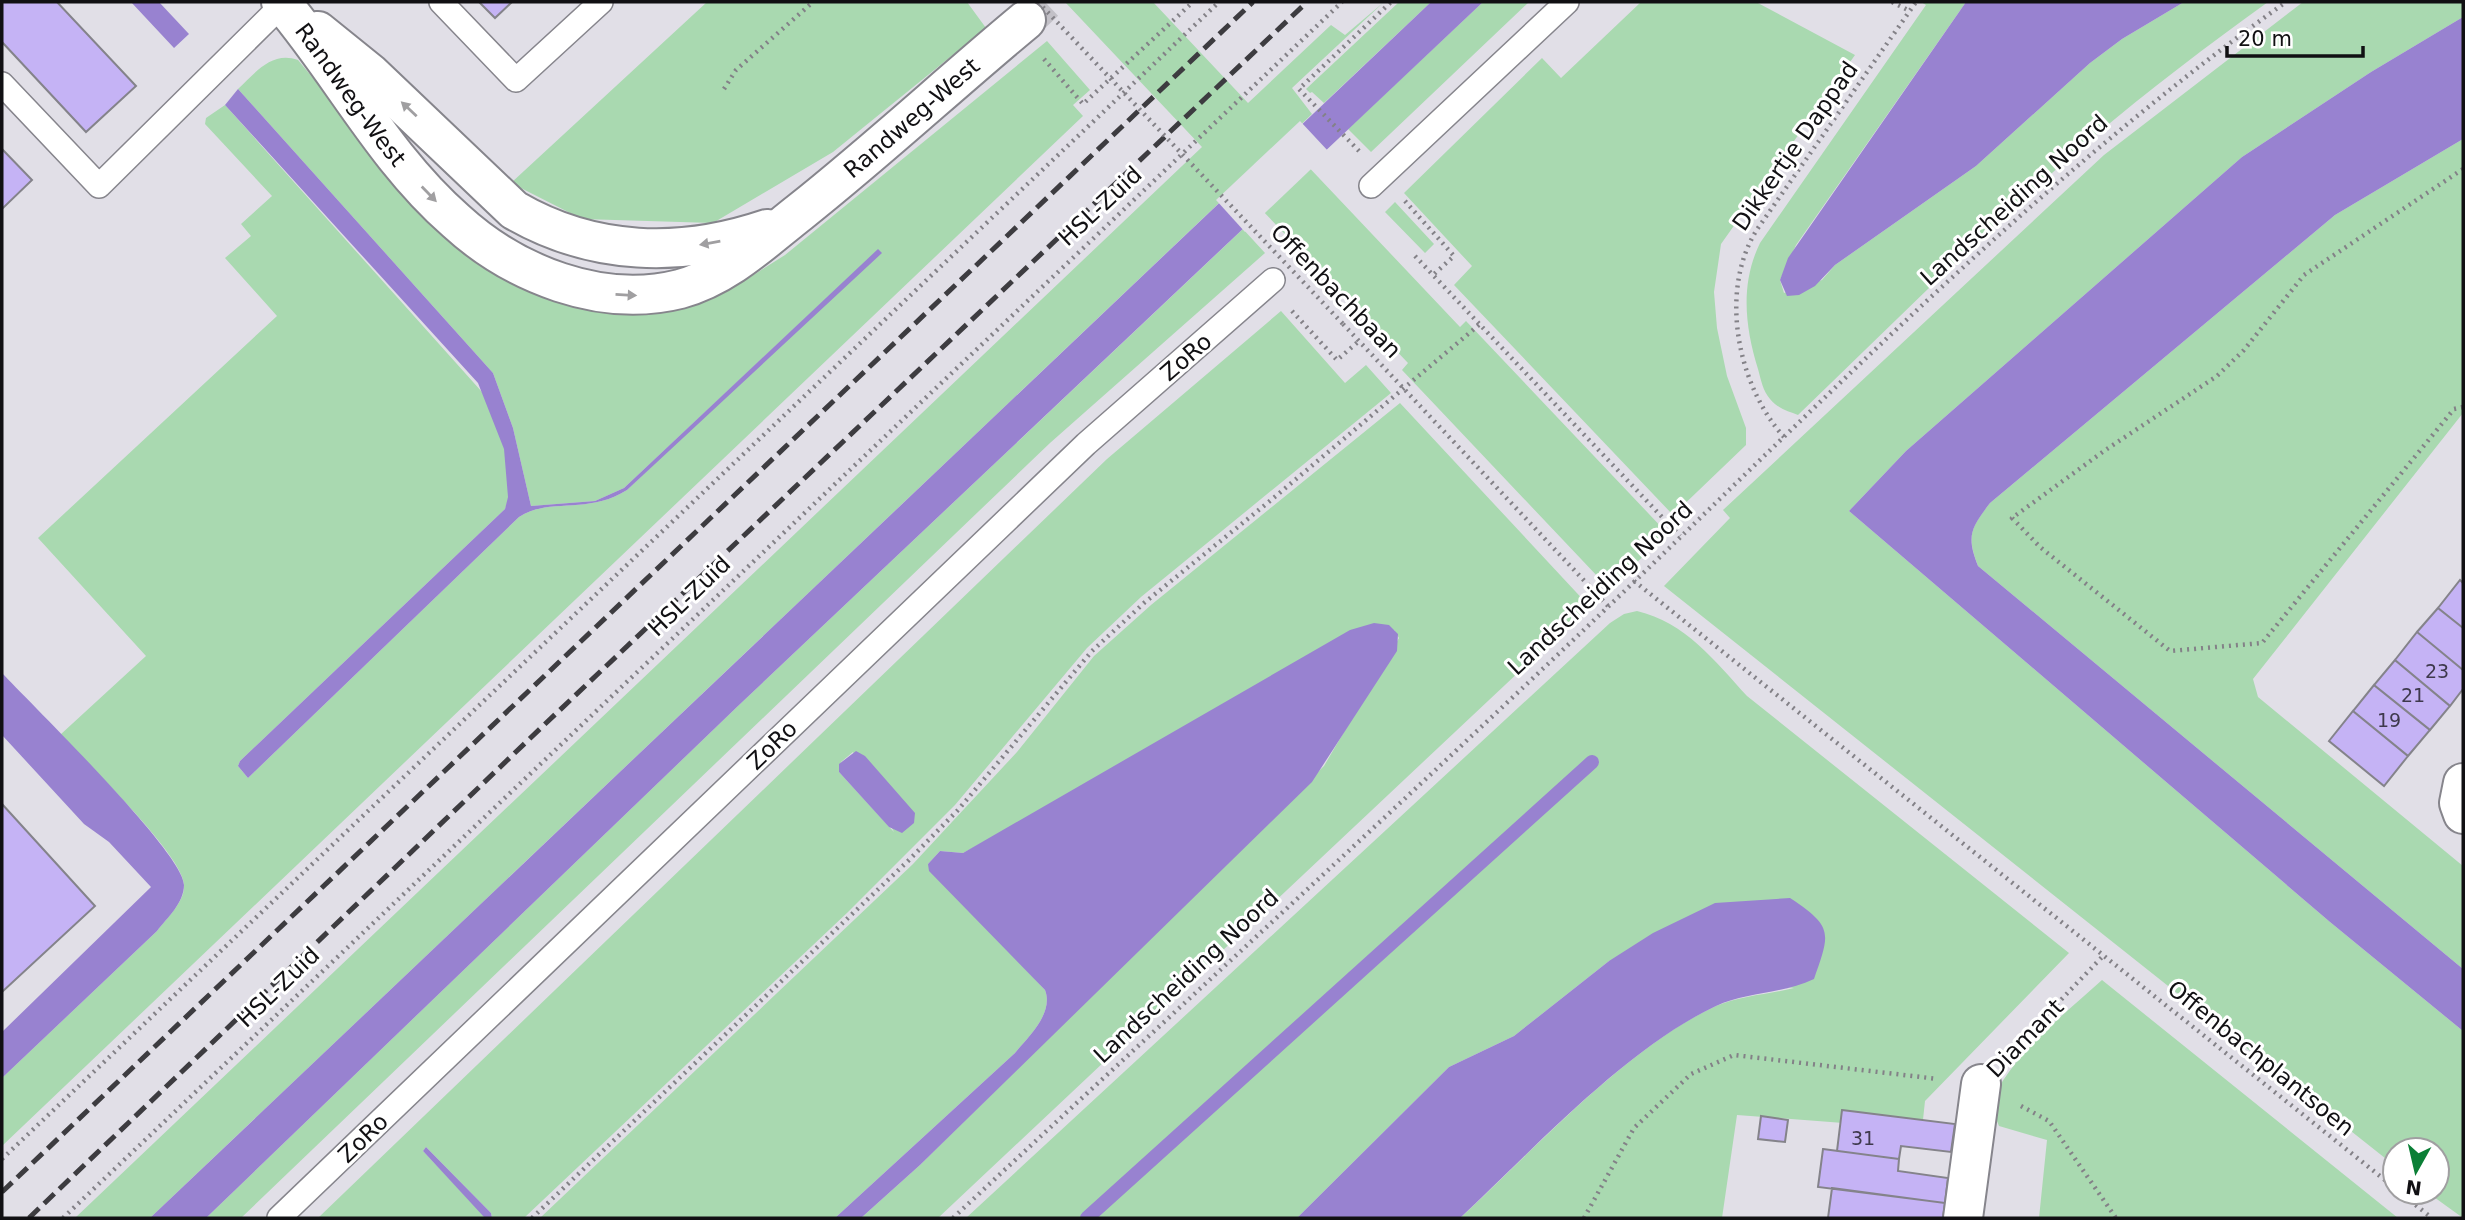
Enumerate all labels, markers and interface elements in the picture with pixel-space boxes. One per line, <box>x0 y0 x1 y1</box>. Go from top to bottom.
scale bar <box>2227 14 2364 58</box>
street label: Randweg-West <box>290 18 411 171</box>
text: 20 m <box>2238 27 2292 51</box>
street label: Randweg-West <box>839 52 985 183</box>
street label: Dikkertje Dappad <box>1727 57 1863 235</box>
one-way arrow <box>401 101 418 117</box>
street label: Landscheiding Noord <box>1915 109 2113 291</box>
street label: HSL-Zuid <box>1053 161 1147 251</box>
one-way arrow <box>420 185 436 202</box>
street label: Offenbachbaan <box>1266 219 1406 363</box>
one-way arrow <box>699 238 721 249</box>
one-way arrow <box>615 289 637 300</box>
street label: ZoRo <box>1155 328 1217 386</box>
street label: Landscheiding Noord <box>1503 496 1697 680</box>
street label: HSL-Zuid <box>643 551 735 641</box>
house number: 23 <box>2425 660 2449 682</box>
house number: 21 <box>2401 684 2425 706</box>
house number: 19 <box>2377 709 2401 731</box>
street label: ZoRo <box>742 715 802 775</box>
street label: Landscheiding Noord <box>1089 884 1283 1068</box>
street label: HSL-Zuid <box>232 942 324 1032</box>
street label: Offenbachplantsoen <box>2163 975 2359 1141</box>
street label: Diamant <box>1982 994 2068 1082</box>
street label: ZoRo <box>333 1108 393 1168</box>
house number: 31 <box>1851 1127 1875 1149</box>
north arrow <box>2381 1136 2451 1206</box>
text: N <box>2404 1176 2423 1200</box>

